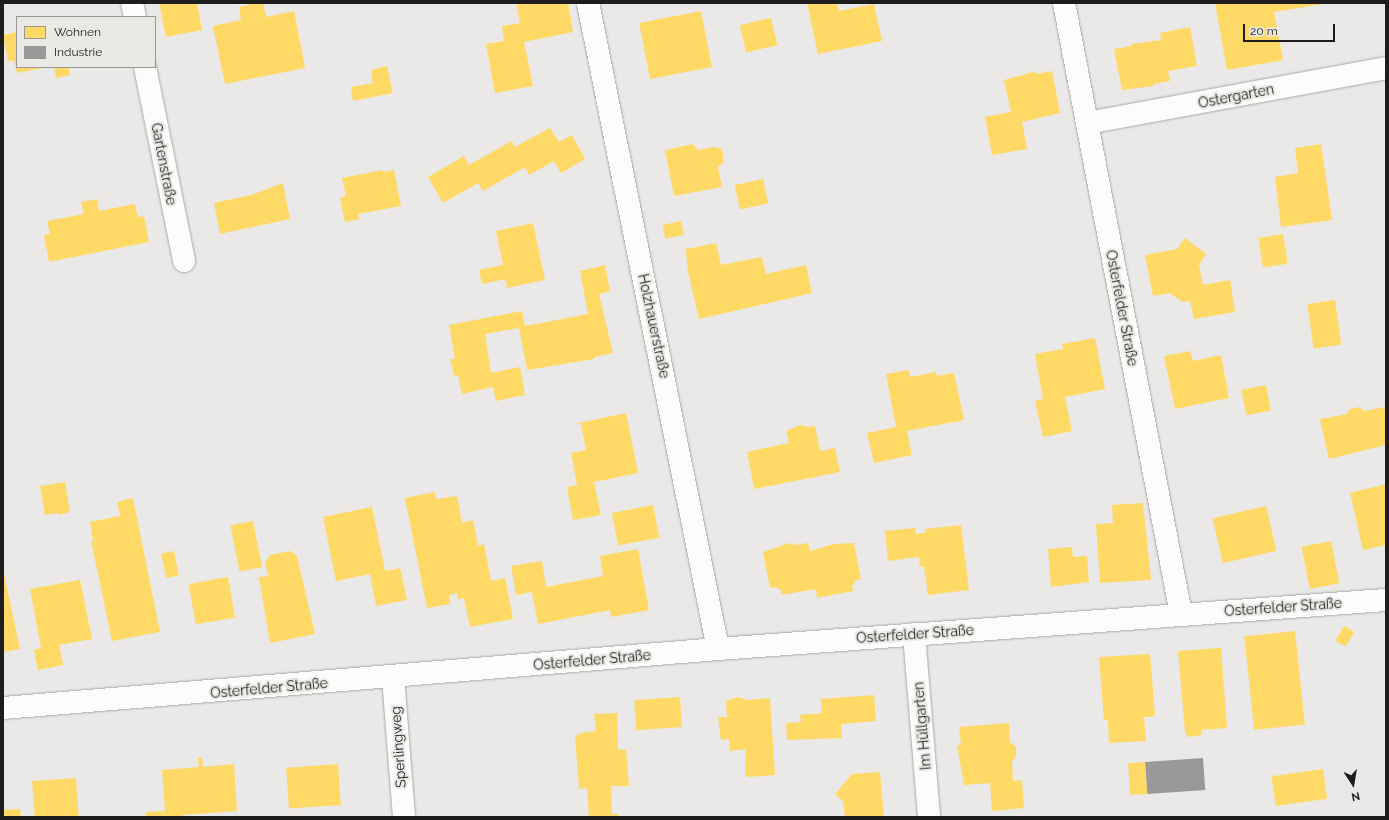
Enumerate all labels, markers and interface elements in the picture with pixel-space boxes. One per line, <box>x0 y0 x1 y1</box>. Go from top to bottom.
legend <box>16 16 156 68</box>
scale bar <box>1245 16 1337 42</box>
text: 20 m <box>1250 24 1278 38</box>
text: Wohnen <box>54 25 101 39</box>
text: Industrie <box>54 45 102 59</box>
street label: Ostergarten <box>1197 80 1275 112</box>
street label: Gartenstraße <box>148 121 180 207</box>
street label: Osterfelder Straße <box>1102 248 1142 368</box>
street label: Holzhauerstraße <box>635 272 673 380</box>
street label: Osterfelder Straße <box>1223 594 1343 620</box>
street label: Osterfelder Straße <box>855 621 975 647</box>
street label: Osterfelder Straße <box>532 646 652 674</box>
street label: Osterfelder Straße <box>209 674 329 702</box>
street label: Im Hüllgarten <box>910 681 934 771</box>
street label: Sperlingweg <box>387 706 409 788</box>
north arrow <box>1333 764 1373 804</box>
text: N <box>1350 789 1361 803</box>

